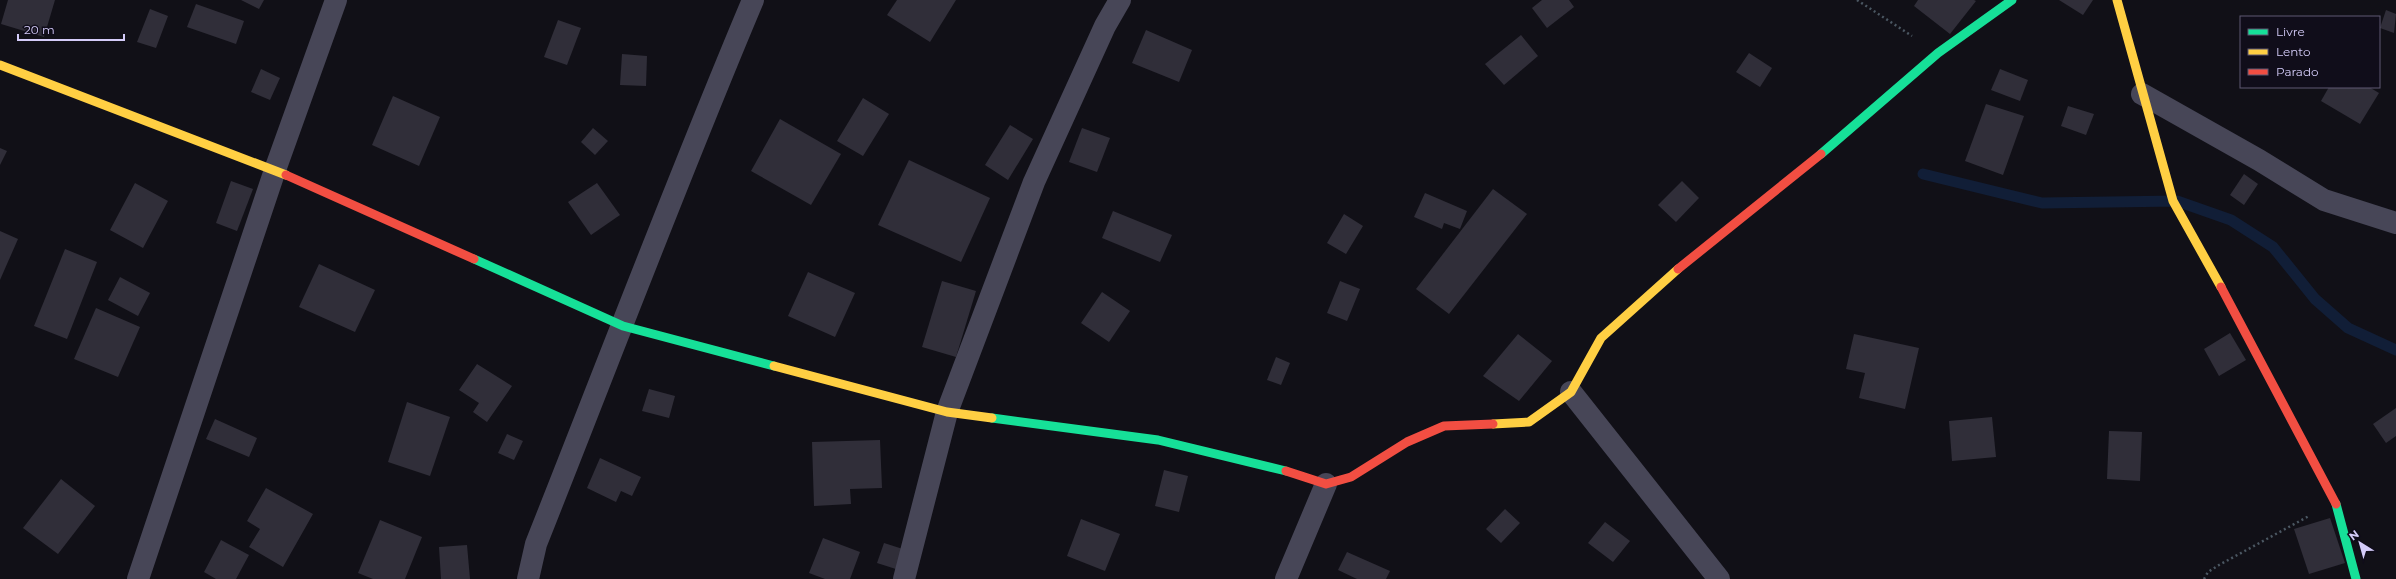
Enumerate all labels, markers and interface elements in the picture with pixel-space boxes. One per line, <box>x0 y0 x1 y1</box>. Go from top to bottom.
scale bar <box>18 16 124 42</box>
legend <box>2240 16 2380 88</box>
text: 20 m <box>24 22 55 37</box>
text: Livre <box>2276 24 2305 39</box>
text: Lento <box>2276 44 2311 59</box>
text: Parado <box>2276 64 2319 79</box>
north arrow <box>2340 523 2380 563</box>
text: N <box>2346 527 2362 543</box>

